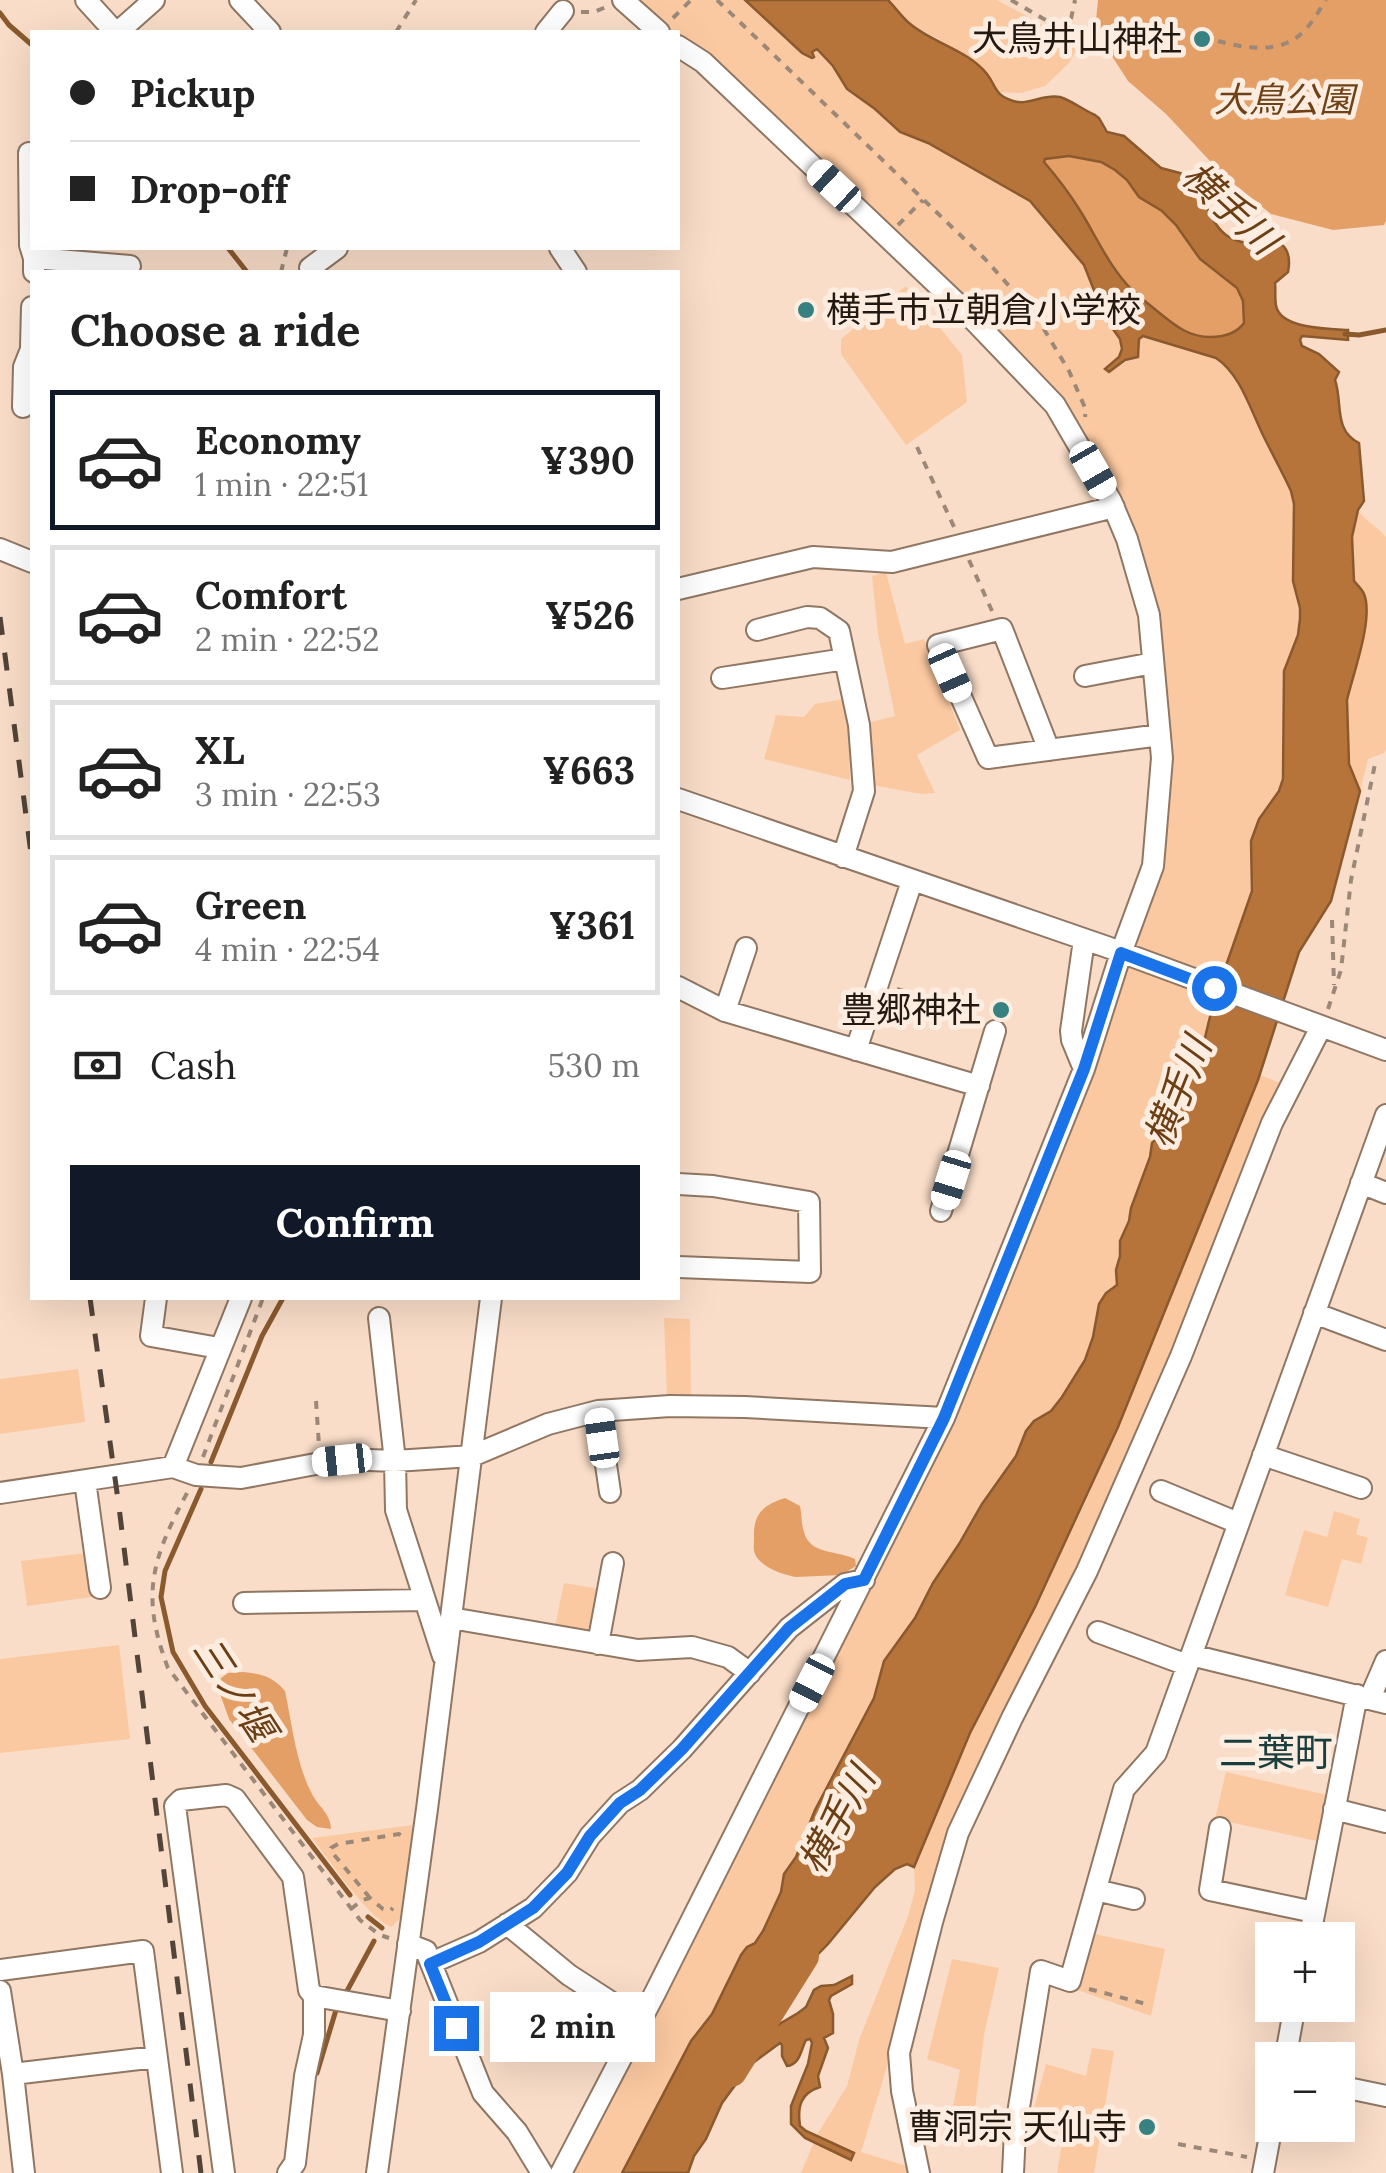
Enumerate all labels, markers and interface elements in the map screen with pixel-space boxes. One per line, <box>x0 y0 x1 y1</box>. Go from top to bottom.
place label: 大鳥井山神社 <box>972 16 1182 61</box>
marker: 大鳥井山神社 <box>1191 28 1213 50</box>
text: Pickup <box>130 69 255 117</box>
park label: 大鳥公園 <box>1214 77 1359 122</box>
water label: 横手川 <box>1173 151 1292 266</box>
car <box>802 155 866 217</box>
text: Drop-off <box>130 165 288 213</box>
place label: 横手市立朝倉小学校 <box>826 287 1141 332</box>
marker: 横手市立朝倉小学校 <box>795 299 817 321</box>
text: Choose a ride <box>70 301 360 358</box>
icon: car <box>75 415 165 505</box>
text: Economy <box>195 416 361 464</box>
text: ¥390 <box>540 436 635 484</box>
car <box>1065 437 1121 503</box>
text: 1 min · 22:51 <box>195 464 368 505</box>
icon: car <box>75 570 165 660</box>
text: Comfort <box>195 571 347 619</box>
text: ¥526 <box>545 591 635 639</box>
text: 2 min · 22:52 <box>195 619 379 660</box>
car <box>924 639 976 707</box>
icon: car <box>75 725 165 815</box>
text: XL <box>195 726 245 774</box>
text: ¥663 <box>543 746 635 794</box>
text: 3 min · 22:53 <box>195 774 381 815</box>
icon: car <box>75 880 165 970</box>
text: Green <box>195 881 307 929</box>
text: ¥361 <box>549 901 635 949</box>
text: 4 min · 22:54 <box>195 929 380 970</box>
route start <box>1192 966 1237 1011</box>
place label: 豊郷神社 <box>841 987 981 1032</box>
marker: 豊郷神社 <box>990 999 1012 1021</box>
water label: 横手川 <box>1133 1026 1222 1153</box>
icon: cash <box>70 1038 125 1093</box>
text: Cash <box>150 1041 237 1089</box>
text: 530 m <box>548 1045 640 1086</box>
car <box>928 1147 974 1213</box>
button: Confirm <box>70 1165 640 1280</box>
car <box>583 1406 621 1470</box>
car <box>311 1442 373 1478</box>
water label: 三ノ堰 <box>184 1628 289 1754</box>
car <box>785 1649 839 1717</box>
district label: 二葉町 <box>1219 1728 1333 1776</box>
water label: 横手川 <box>787 1755 887 1881</box>
map controls <box>1255 1922 1355 2142</box>
button: + <box>1255 1922 1355 2022</box>
callout: 2 min <box>491 1993 656 2063</box>
route end <box>434 2006 479 2051</box>
text: 2 min <box>530 2006 615 2047</box>
button: − <box>1255 2042 1355 2142</box>
place label: 曹洞宗 天仙寺 <box>908 2104 1127 2149</box>
marker: 曹洞宗 天仙寺 <box>1136 2116 1158 2138</box>

